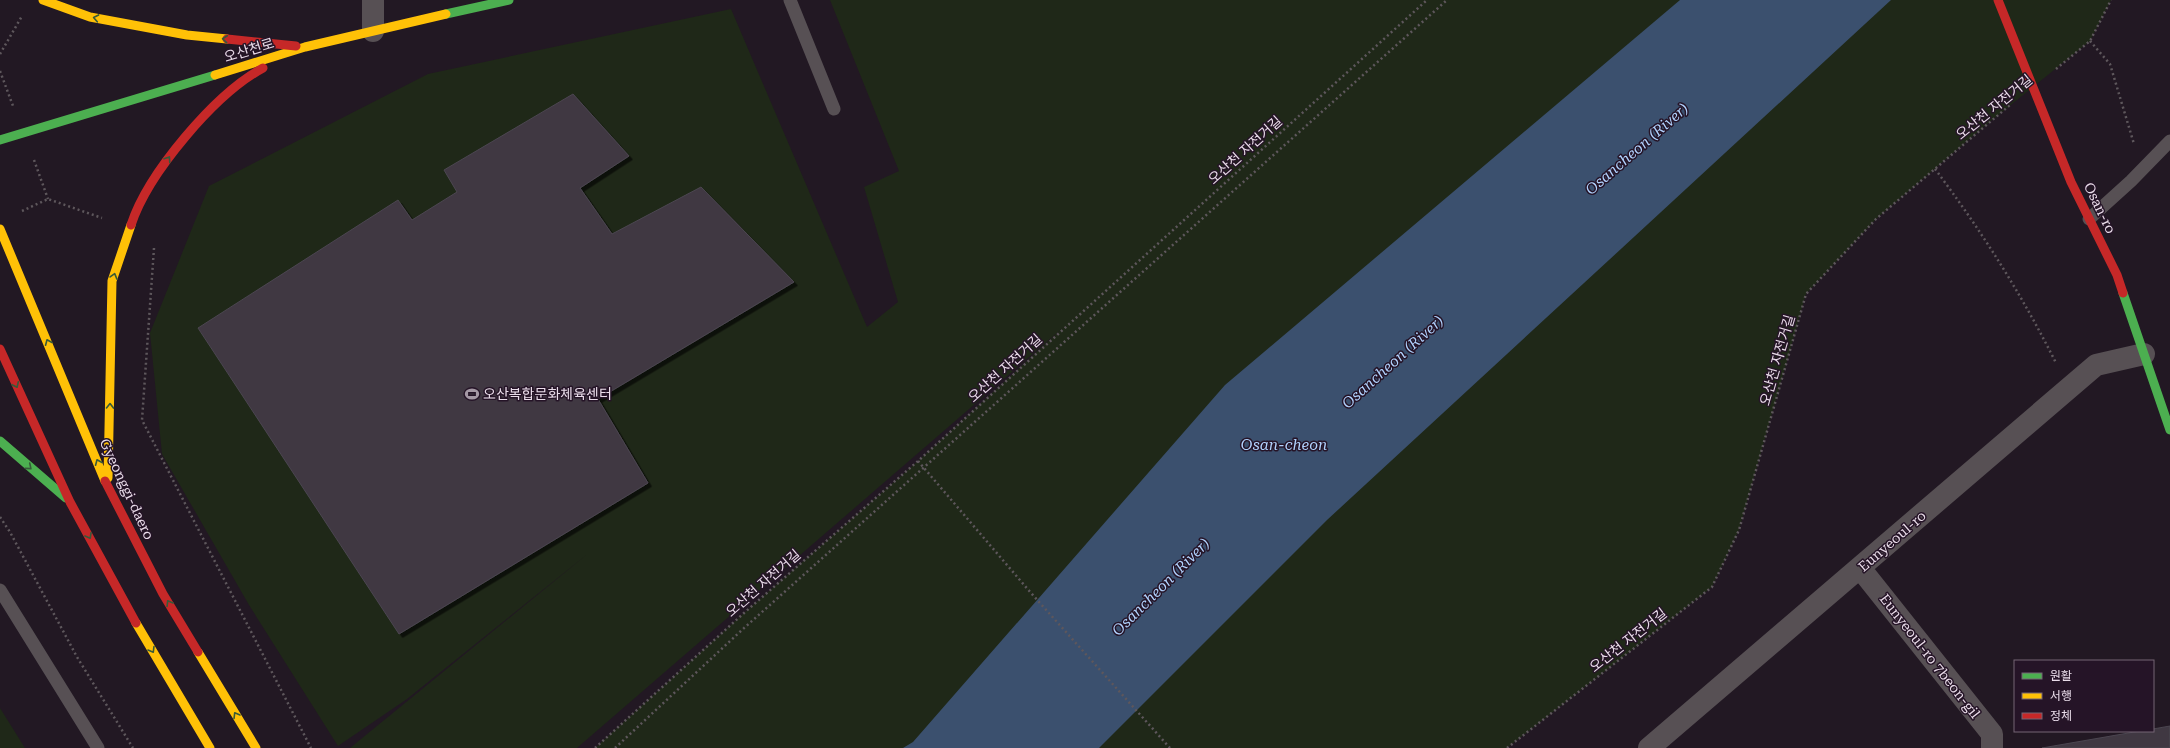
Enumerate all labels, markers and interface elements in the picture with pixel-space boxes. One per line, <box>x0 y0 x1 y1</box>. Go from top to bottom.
one-way arrow <box>93 14 100 23</box>
street label: 오산천로 <box>222 35 276 65</box>
one-way arrow <box>222 35 228 44</box>
street label: 오산천 자전거길 <box>1953 71 2035 143</box>
water label: Osancheon (River) <box>1582 99 1692 199</box>
street label: 오산천 자전거길 <box>1205 113 1285 187</box>
one-way arrow <box>163 157 170 164</box>
street label: Osan-ro <box>2081 180 2119 236</box>
one-way arrow <box>109 273 118 280</box>
water label: Osancheon (River) <box>1338 312 1448 412</box>
street label: 오산천 자전거길 <box>1756 313 1798 407</box>
street label: 오산천 자전거길 <box>965 331 1045 405</box>
one-way arrow <box>44 339 52 346</box>
one-way arrow <box>11 380 19 388</box>
sports icon: 오산복합문화체육센터 <box>464 386 480 402</box>
place label: 오산복합문화체육센터 <box>483 386 612 402</box>
one-way arrow <box>106 403 114 409</box>
street label: Gyeonggi-daero <box>97 436 157 542</box>
water label: Osan-cheon <box>1241 436 1327 454</box>
one-way arrow <box>95 459 103 467</box>
one-way arrow <box>24 463 32 470</box>
street label: Eunyeoul-ro <box>1855 507 1929 575</box>
one-way arrow <box>84 532 91 539</box>
water label: Osancheon (River) <box>1108 534 1214 640</box>
street label: 오산천 자전거길 <box>722 546 804 620</box>
street label: Eunyeoul-ro 7beon-gil <box>1877 591 1984 722</box>
one-way arrow <box>166 600 173 607</box>
street label: 오산천 자전거길 <box>1586 605 1670 675</box>
one-way arrow <box>147 646 155 653</box>
legend <box>2014 660 2154 732</box>
text: 원활 <box>2050 669 2072 683</box>
text: 서행 <box>2050 689 2072 703</box>
text: 정체 <box>2050 709 2072 723</box>
one-way arrow <box>233 712 241 719</box>

